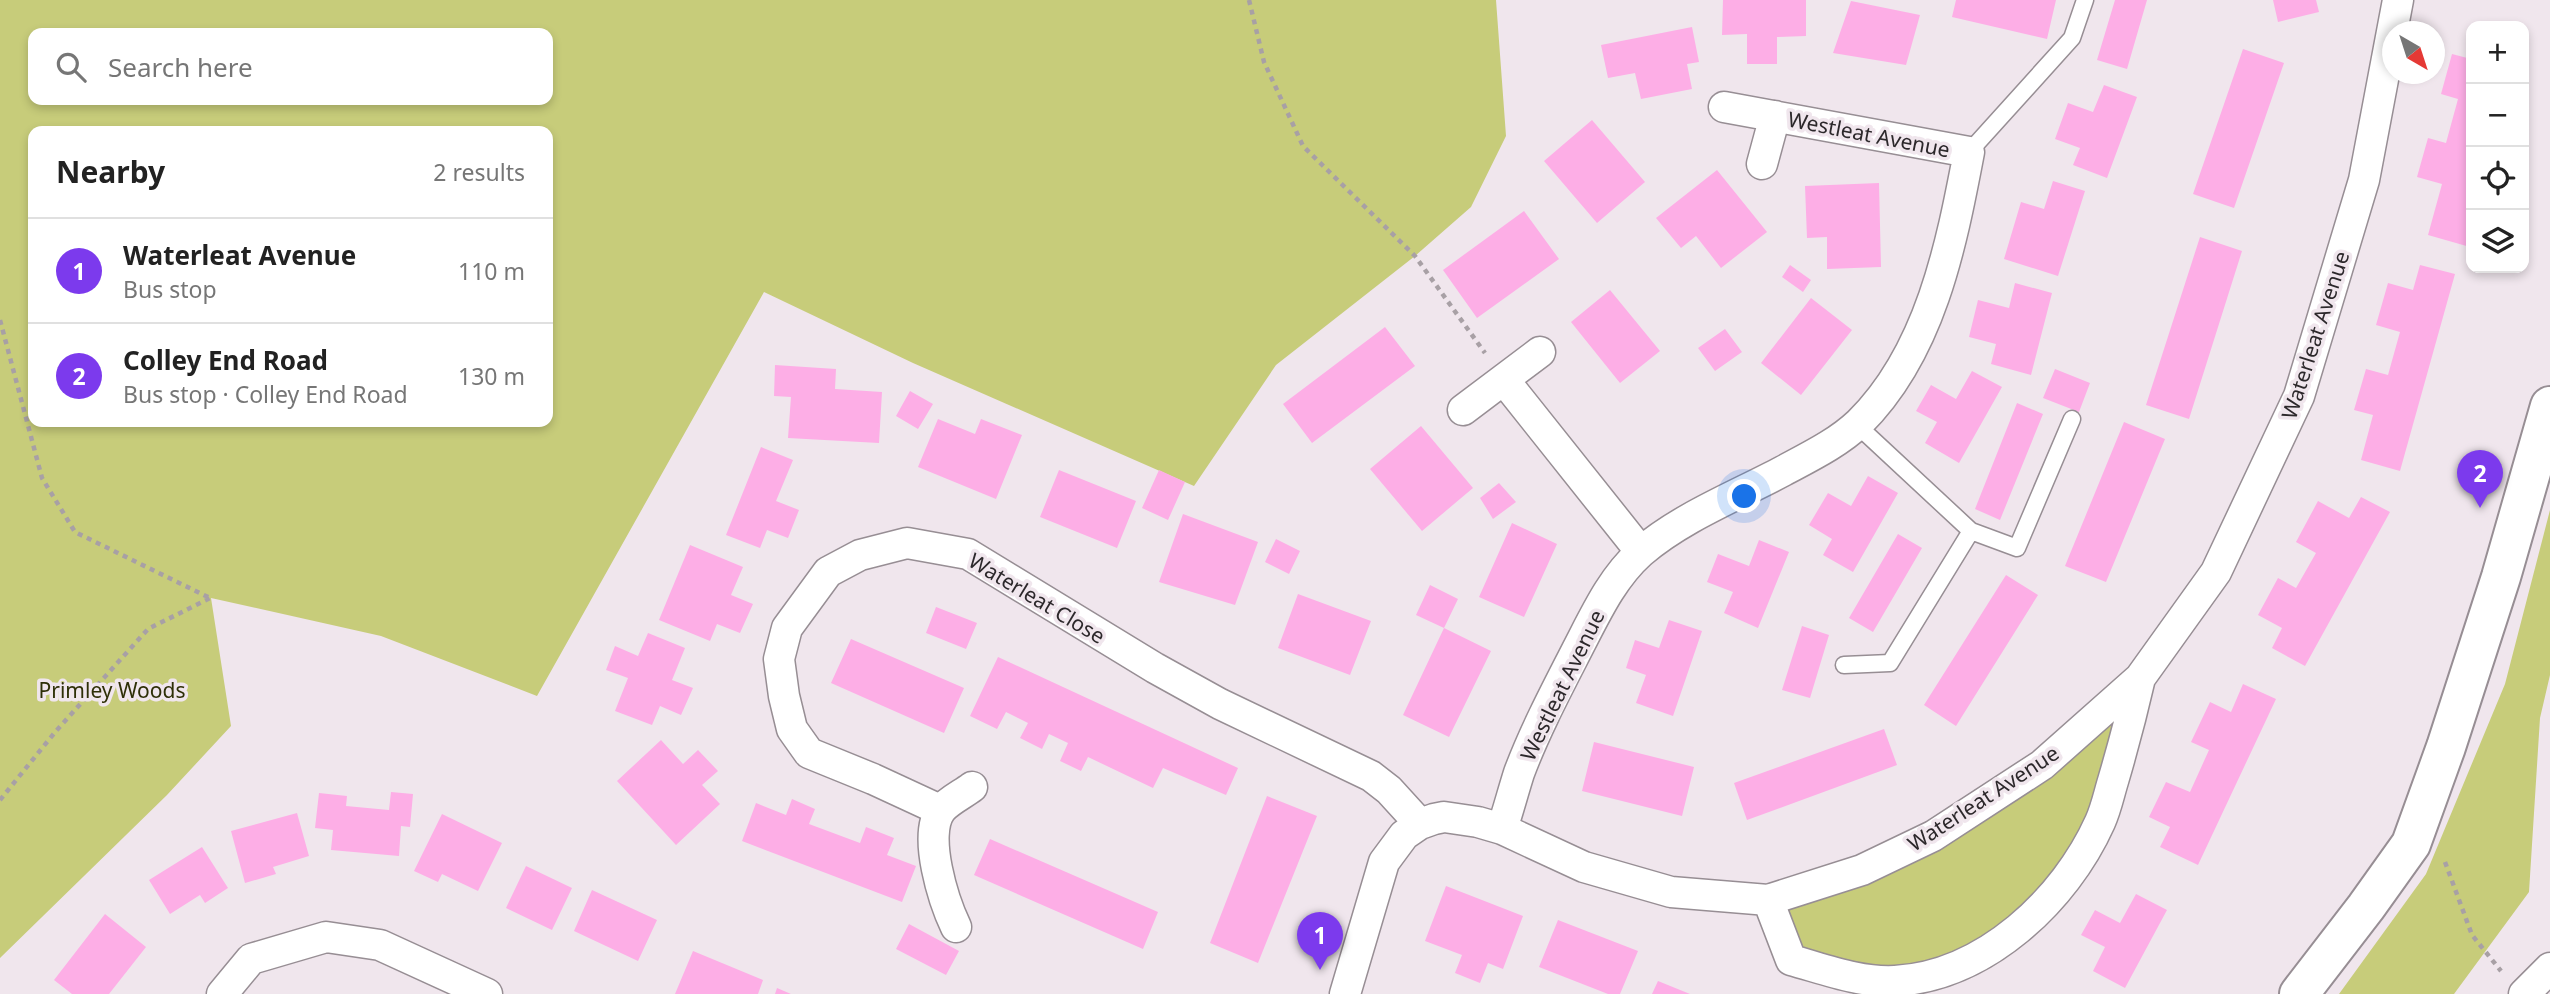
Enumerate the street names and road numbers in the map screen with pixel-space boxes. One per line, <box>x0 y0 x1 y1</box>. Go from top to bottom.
street label: Westleat Avenue <box>1786 105 1952 163</box>
street label: Waterleat Avenue <box>2275 248 2355 422</box>
street label: Waterleat Close <box>964 546 1110 650</box>
street label: Westleat Avenue <box>1513 605 1611 765</box>
street label: Waterleat Avenue <box>1902 739 2064 857</box>

